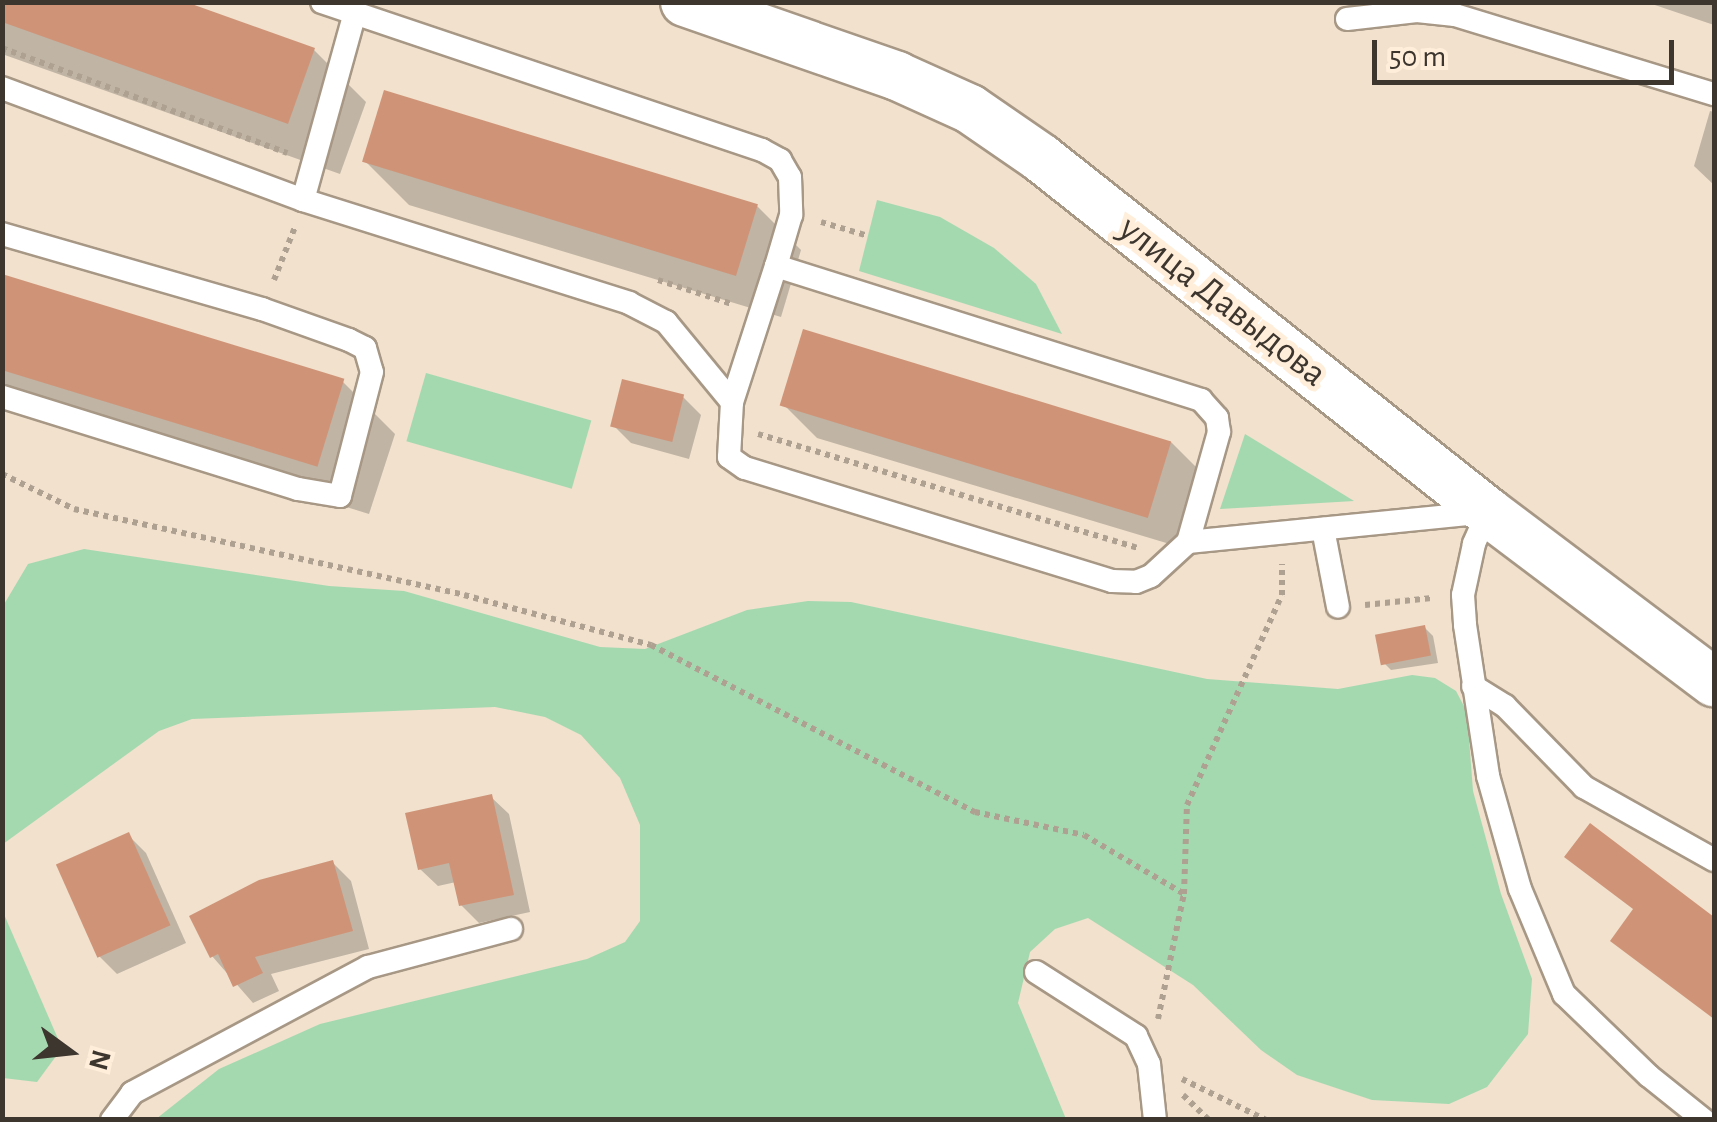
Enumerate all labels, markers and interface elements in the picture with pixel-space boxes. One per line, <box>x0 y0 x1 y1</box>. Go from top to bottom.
scale bar <box>1377 20 1680 82</box>
text: 50 m <box>1389 42 1446 72</box>
street label: улица Давыдова <box>1109 207 1335 397</box>
north arrow <box>20 1002 120 1102</box>
text: N <box>83 1047 115 1073</box>

